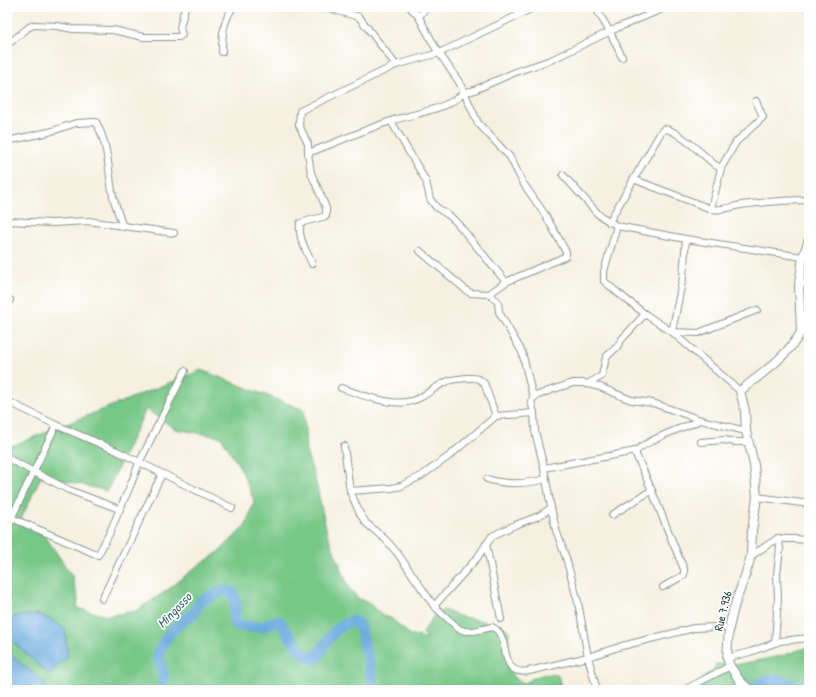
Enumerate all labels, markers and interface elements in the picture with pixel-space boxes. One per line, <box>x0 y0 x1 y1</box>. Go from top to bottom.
water label: Mingosso <box>153 587 197 632</box>
street label: Rue 7.936 <box>709 589 736 633</box>

